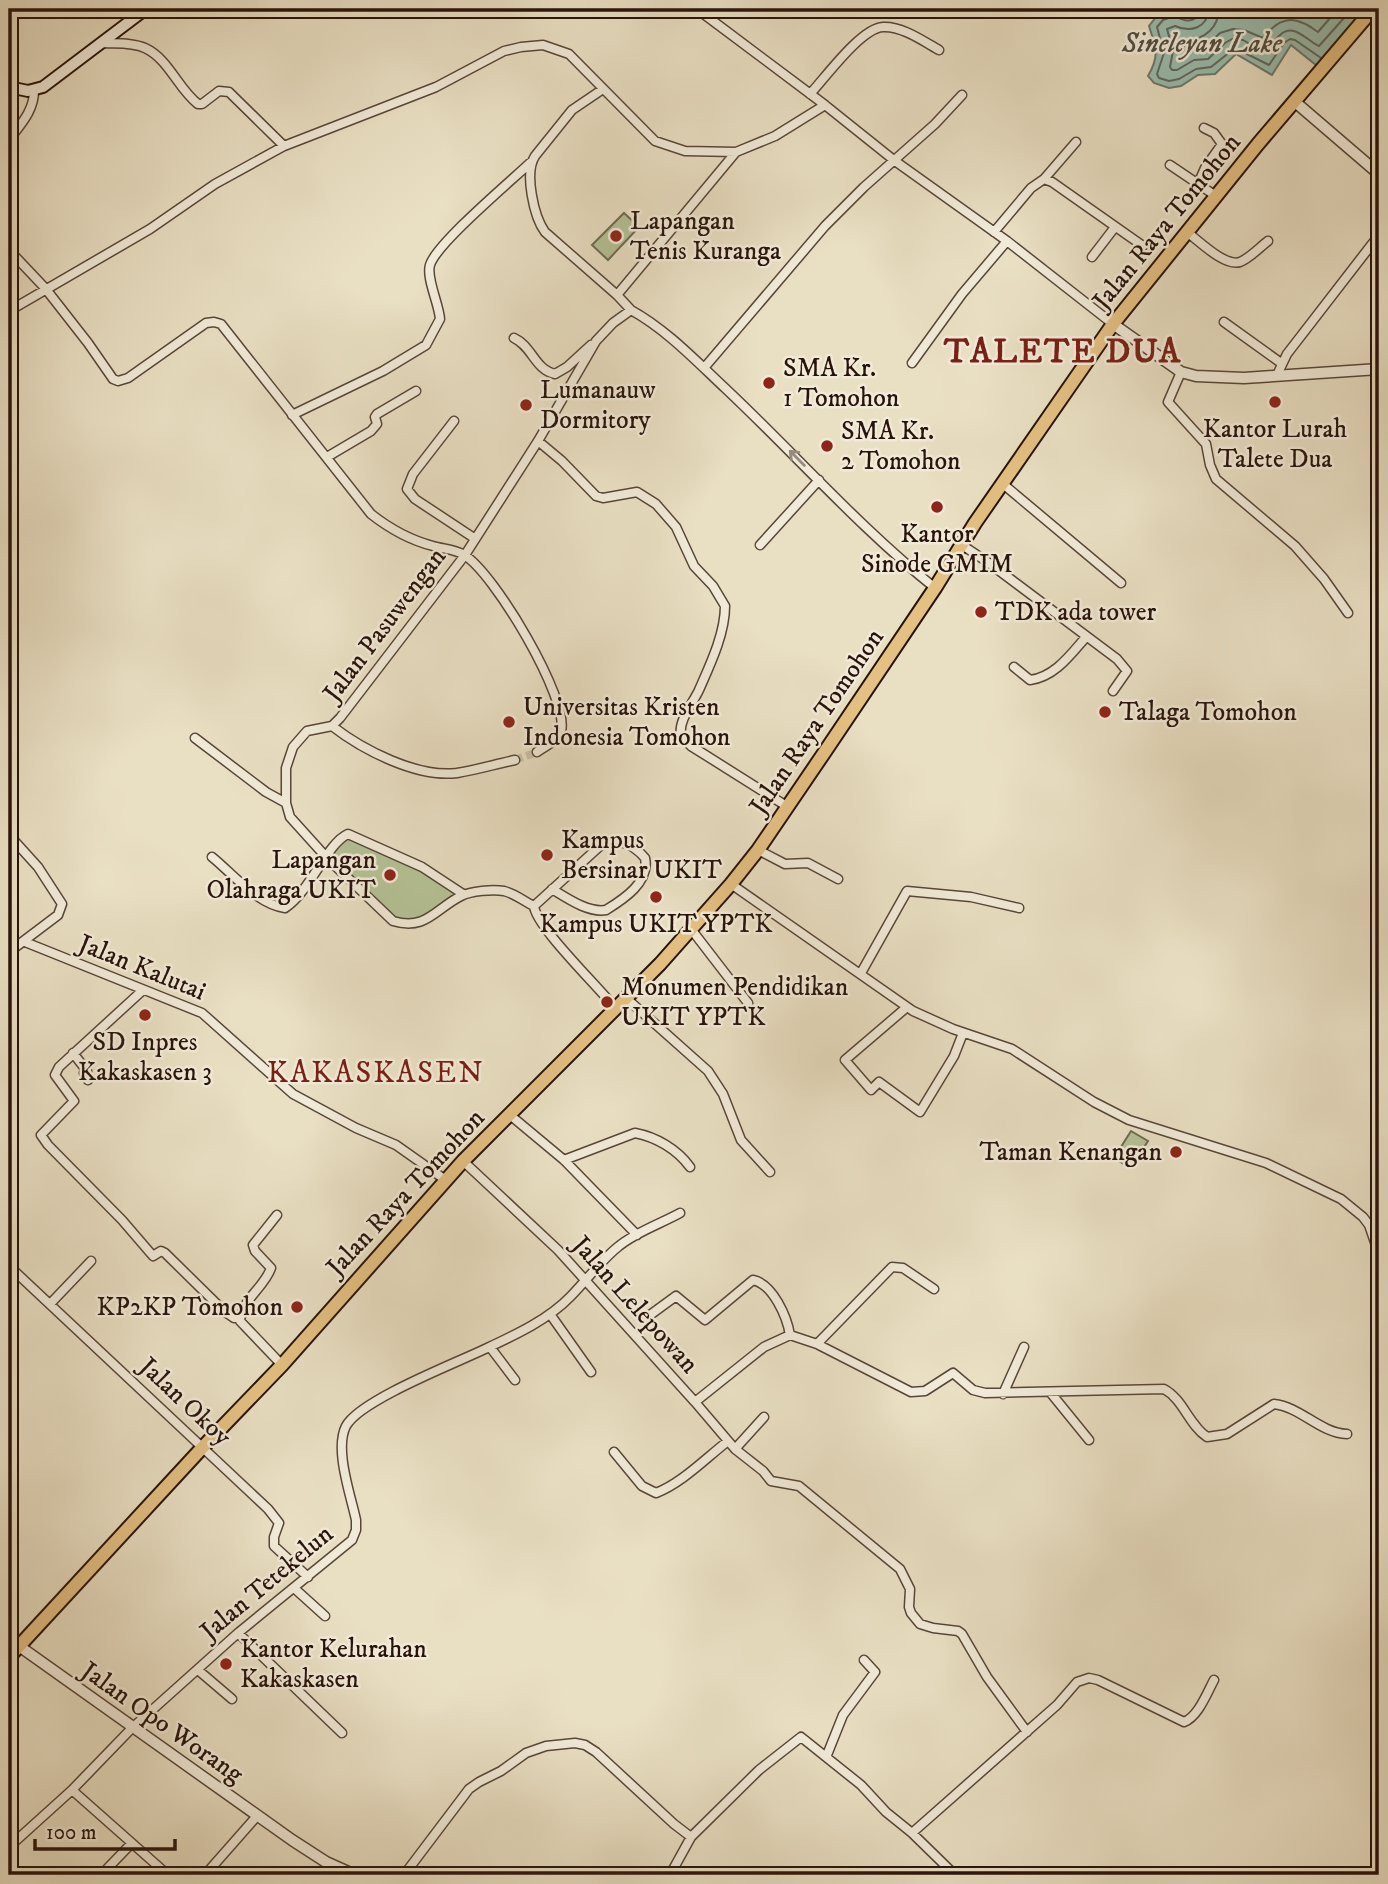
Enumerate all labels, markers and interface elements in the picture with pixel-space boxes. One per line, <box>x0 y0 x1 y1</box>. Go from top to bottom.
water label: Sineleyan Lake <box>1121 26 1283 61</box>
street label: Jalan Raya Tomohon <box>1085 127 1248 318</box>
place label: Lapangan Tenis Kuranga <box>630 205 781 268</box>
marker: Lapangan Tenis Kuranga <box>608 228 624 244</box>
district label: TALETE DUA <box>943 332 1182 373</box>
place label: SMA Kr. 1 Tomohon <box>783 352 900 415</box>
place label: Lumanauw Dormitory <box>540 374 656 437</box>
marker: SMA Kr. 1 Tomohon <box>761 375 777 391</box>
marker: Kantor Lurah Talete Dua <box>1267 394 1283 410</box>
marker: Lumanauw Dormitory <box>518 397 534 413</box>
place label: Kantor Lurah Talete Dua <box>1203 413 1348 476</box>
place label: SMA Kr. 2 Tomohon <box>841 415 961 478</box>
marker: SMA Kr. 2 Tomohon <box>819 438 835 454</box>
one-way arrow <box>788 449 805 466</box>
marker: Kantor Sinode GMIM <box>929 499 945 515</box>
place label: Kantor Sinode GMIM <box>861 518 1013 581</box>
street label: Jalan Pasuwengan <box>315 541 454 710</box>
place label: TDK ada tower <box>995 596 1157 629</box>
marker: TDK ada tower <box>973 604 989 620</box>
street label: Jalan Raya Tomohon <box>741 622 892 823</box>
place label: Universitas Kristen Indonesia Tomohon <box>523 691 731 754</box>
place label: Talaga Tomohon <box>1119 696 1297 729</box>
marker: Talaga Tomohon <box>1097 704 1113 720</box>
marker: Universitas Kristen Indonesia Tomohon <box>501 714 517 730</box>
place label: Kampus Bersinar UKIT <box>561 824 722 887</box>
place label: Lapangan Olahraga UKIT <box>207 844 376 907</box>
marker: Kampus Bersinar UKIT <box>539 847 555 863</box>
marker: Lapangan Olahraga UKIT <box>382 867 398 883</box>
marker: Kampus UKIT YPTK <box>648 889 664 905</box>
place label: Kampus UKIT YPTK <box>539 908 773 941</box>
street label: Jalan Kalutai <box>72 927 211 1009</box>
place label: Monumen Pendidikan UKIT YPTK <box>621 971 849 1034</box>
marker: Monumen Pendidikan UKIT YPTK <box>599 994 615 1010</box>
marker: SD Inpres Kakaskasen 3 <box>137 1007 153 1023</box>
place label: SD Inpres Kakaskasen 3 <box>78 1026 212 1089</box>
district label: KAKASKASEN <box>267 1055 485 1092</box>
street label: Jalan Raya Tomohon <box>318 1102 492 1285</box>
place label: Taman Kenangan <box>980 1136 1162 1169</box>
marker: Taman Kenangan <box>1168 1144 1184 1160</box>
street label: Jalan Lelepowan <box>563 1228 706 1381</box>
place label: KP2KP Tomohon <box>97 1291 283 1324</box>
marker: KP2KP Tomohon <box>289 1299 305 1315</box>
street label: Jalan Okoy <box>130 1349 239 1454</box>
street label: Jalan Tetekelun <box>192 1518 340 1649</box>
place label: Kantor Kelurahan Kakaskasen <box>240 1633 427 1696</box>
street label: Jalan Opo Worang <box>73 1654 250 1791</box>
marker: Kantor Kelurahan Kakaskasen <box>218 1656 234 1672</box>
scale bar <box>35 1807 175 1851</box>
text: 100 m <box>46 1820 97 1846</box>

